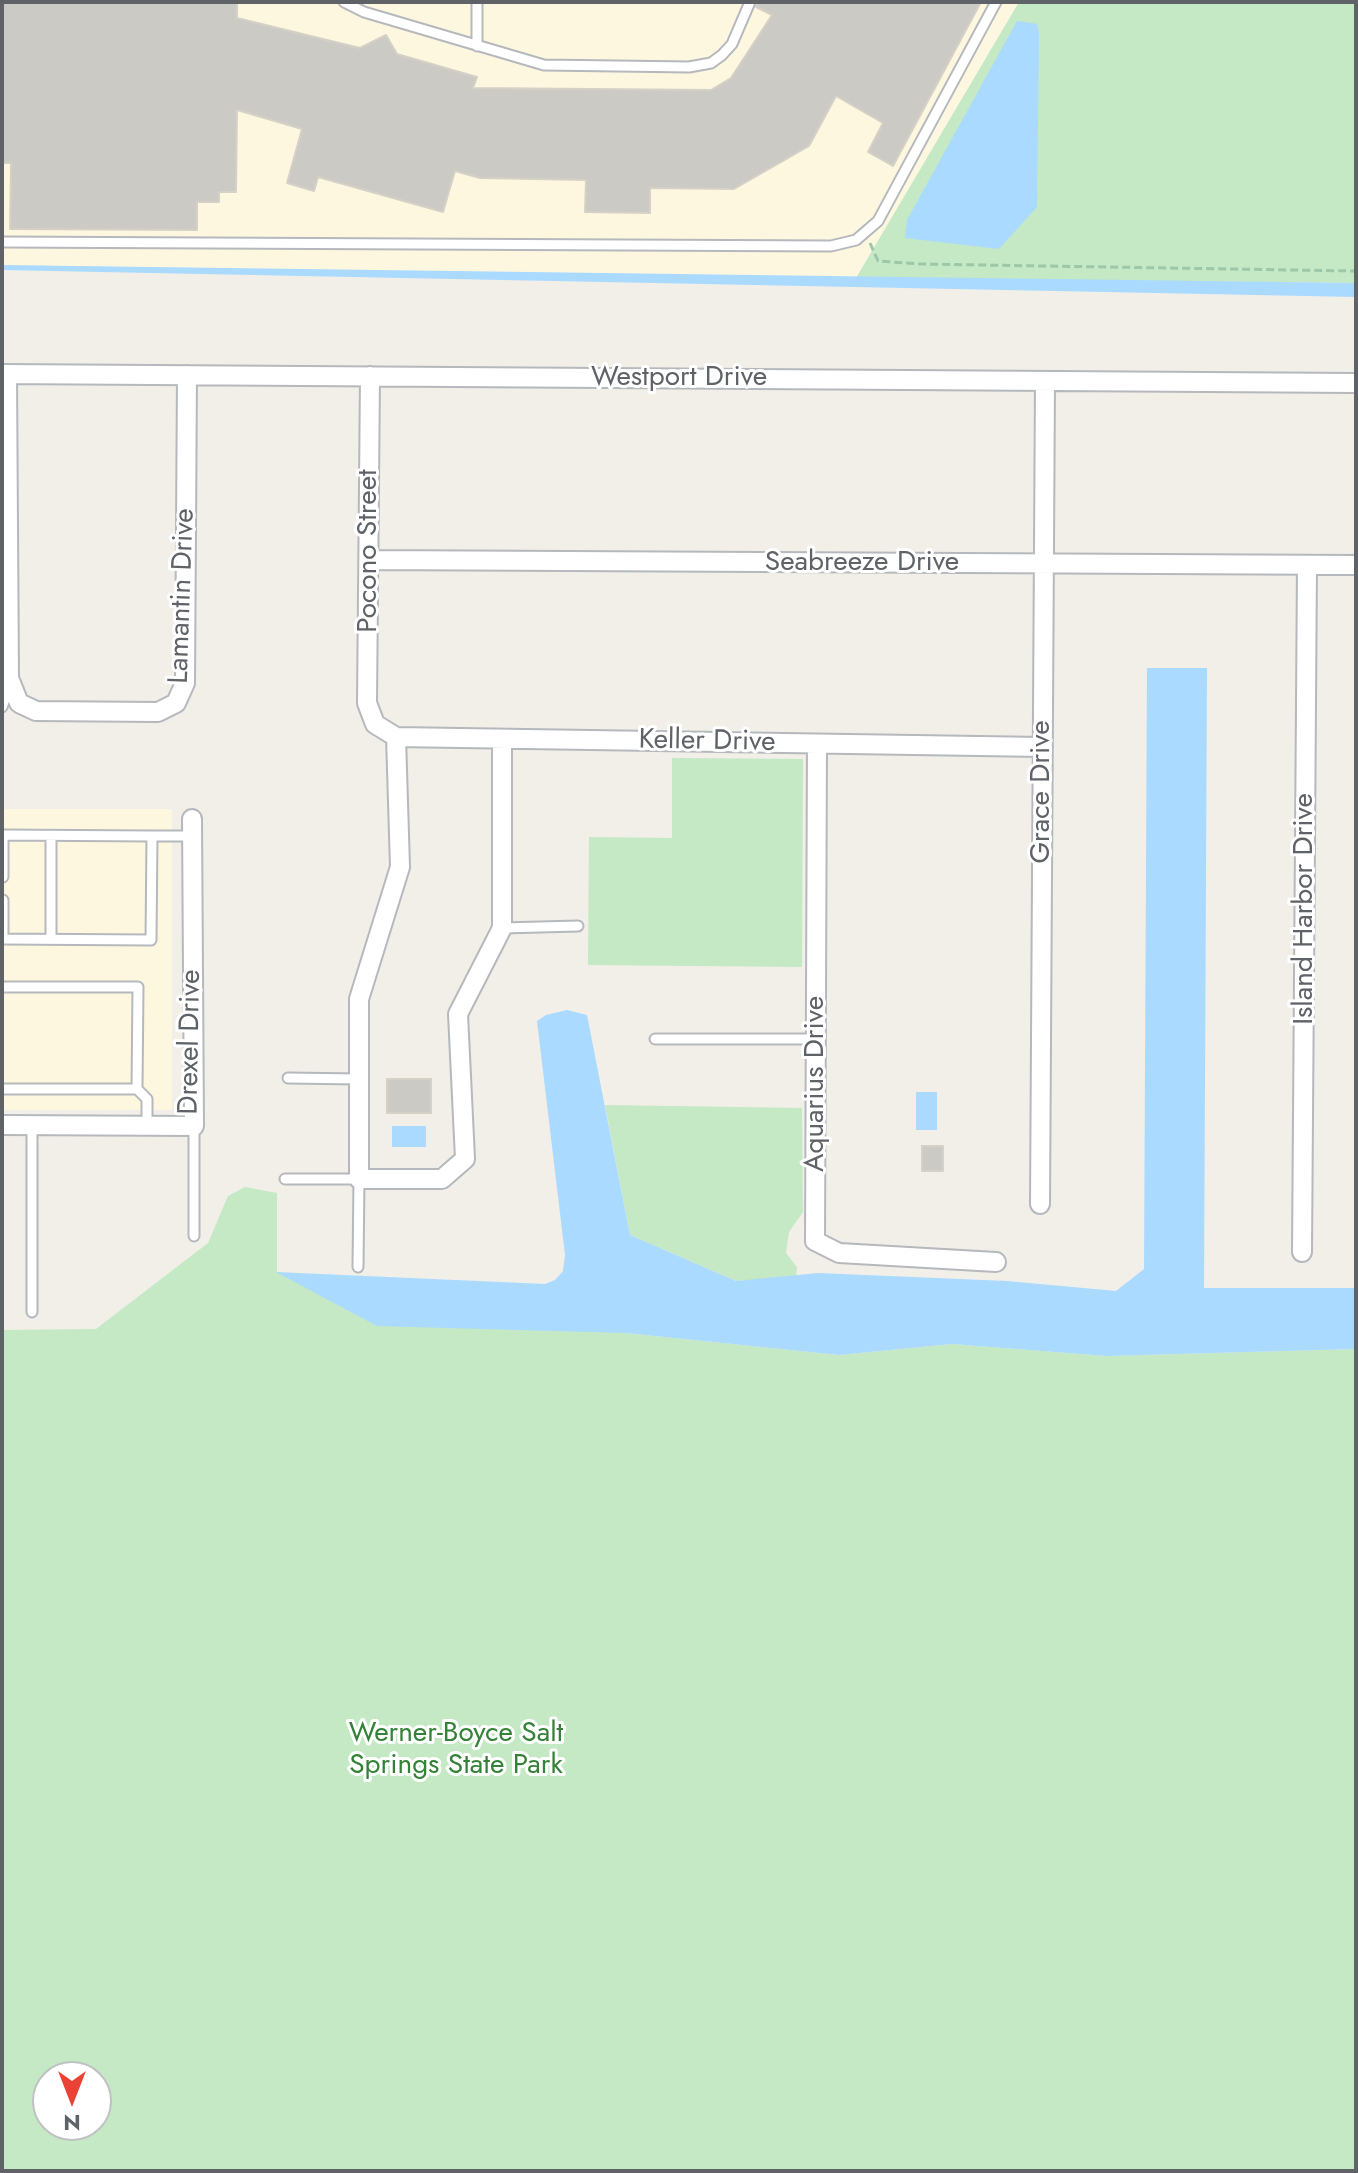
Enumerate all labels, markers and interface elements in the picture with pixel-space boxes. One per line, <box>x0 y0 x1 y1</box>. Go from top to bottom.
street label: Westport Drive <box>591 361 767 395</box>
street label: Pocono Street <box>352 469 386 633</box>
street label: Lamantin Drive <box>163 508 203 684</box>
street label: Seabreeze Drive <box>765 546 959 580</box>
street label: Grace Drive <box>1025 720 1059 864</box>
street label: Keller Drive <box>638 724 776 760</box>
street label: Island Harbor Drive <box>1288 793 1322 1025</box>
street label: Drexel Drive <box>173 969 209 1115</box>
street label: Aquarius Drive <box>799 996 833 1172</box>
park label: Werner-Boyce Salt Springs State Park <box>349 1717 563 1783</box>
north arrow <box>32 2061 112 2141</box>
text: N <box>63 2107 81 2139</box>

